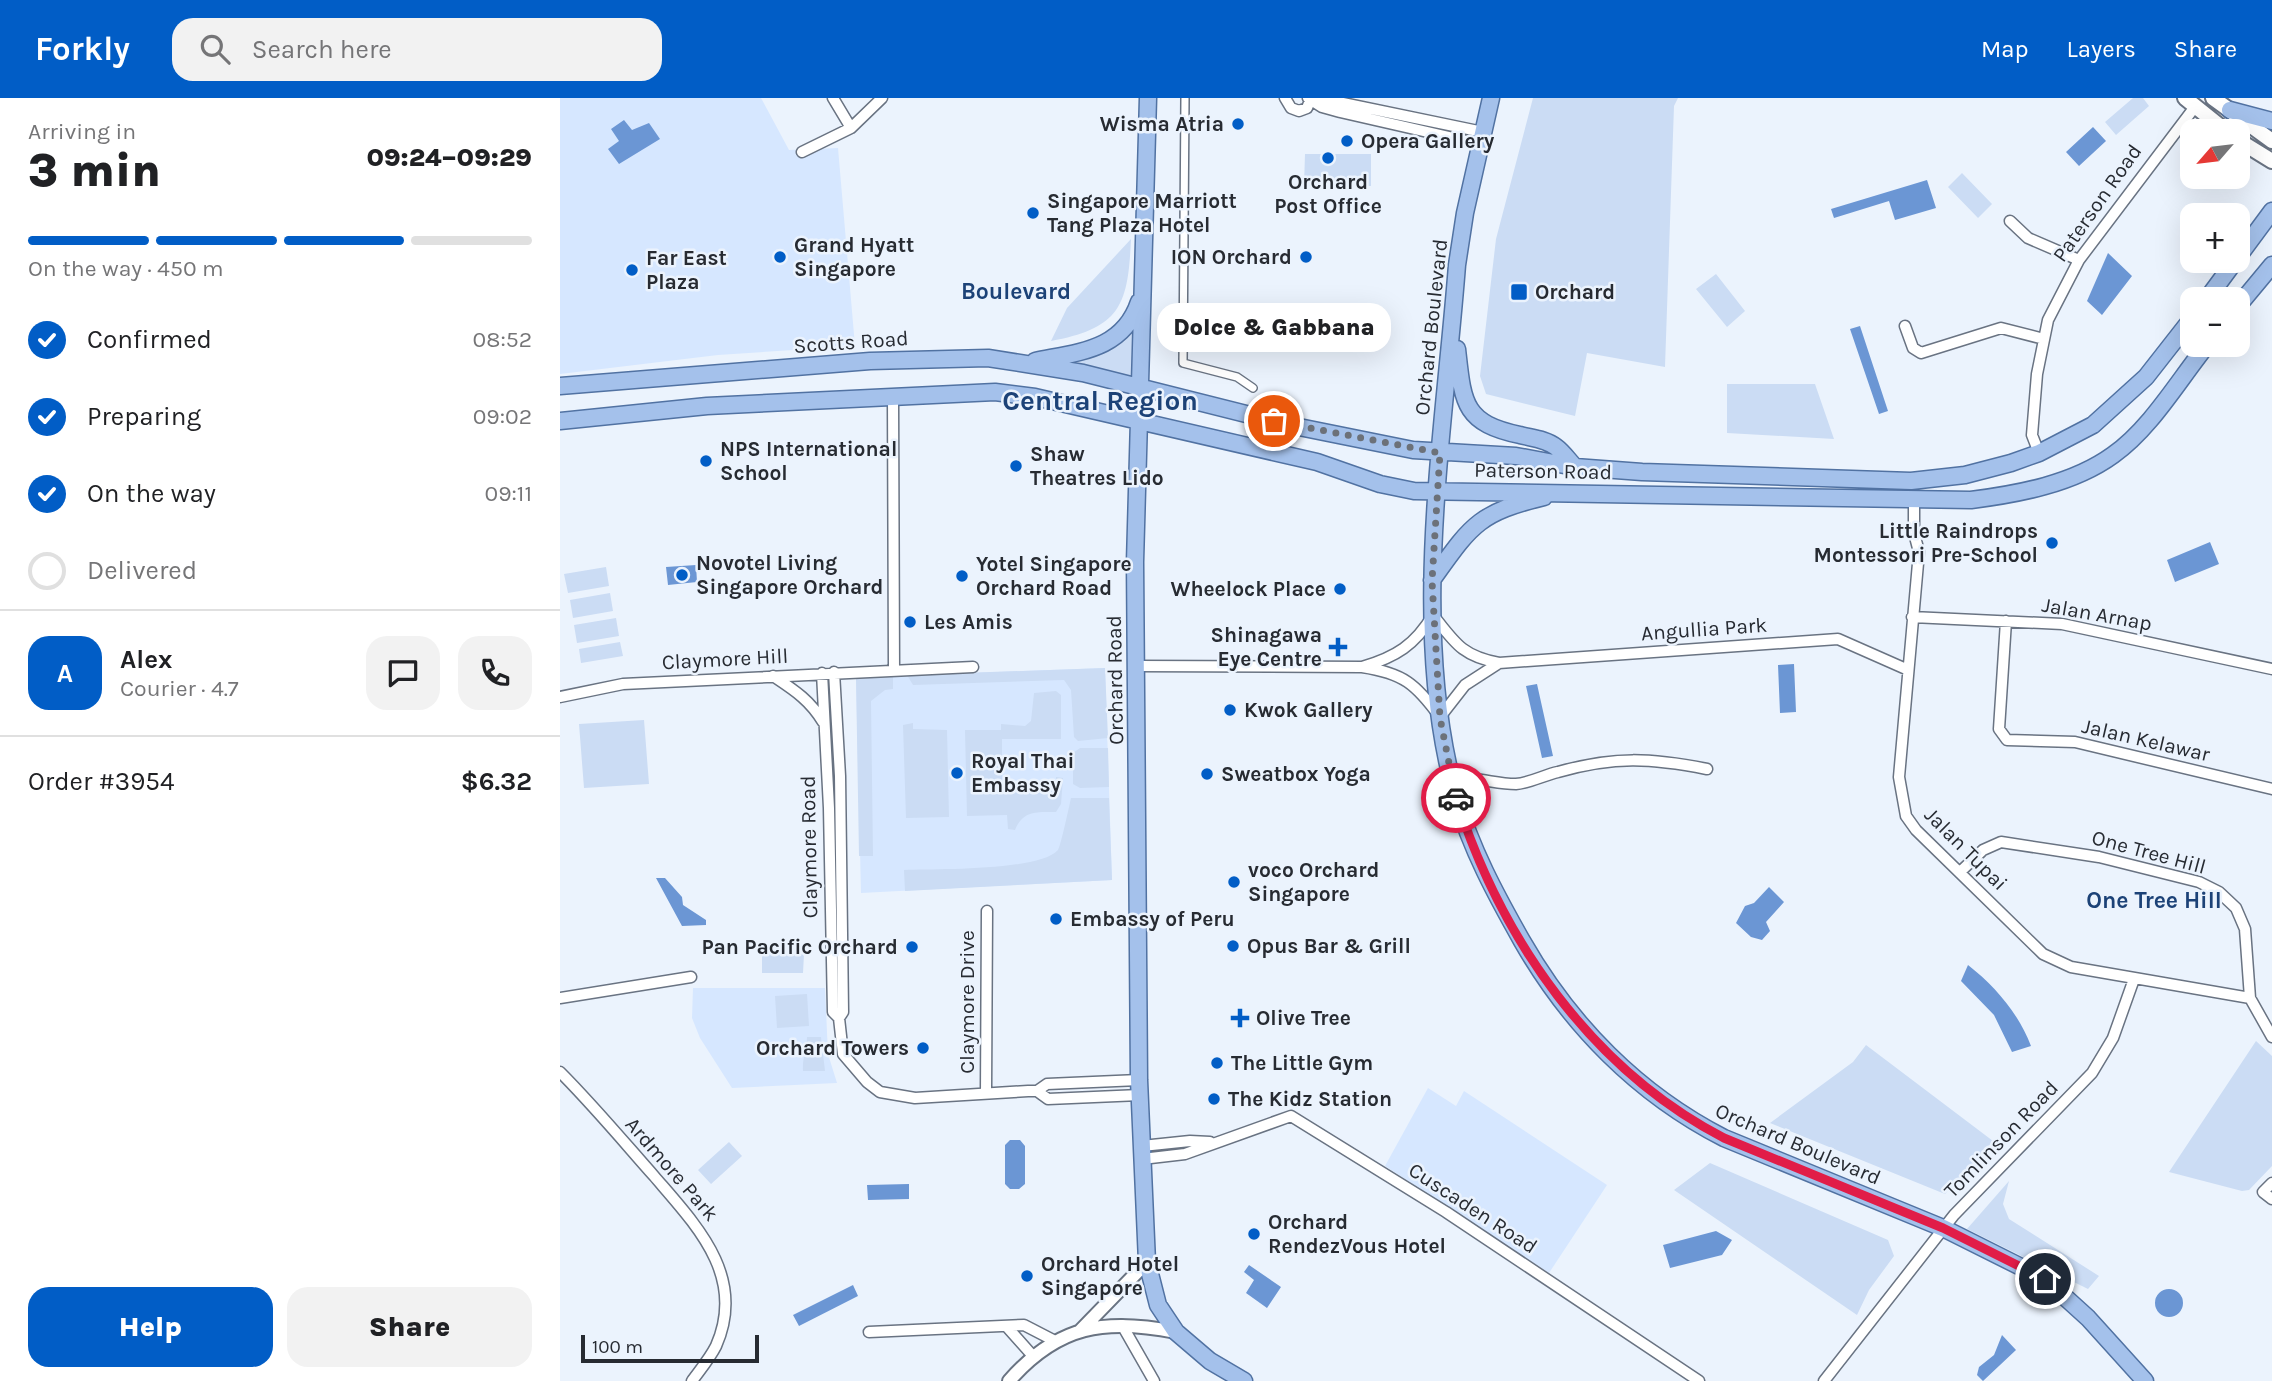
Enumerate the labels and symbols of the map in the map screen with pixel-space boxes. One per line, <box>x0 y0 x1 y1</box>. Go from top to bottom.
place label: Wisma Atria <box>1100 112 1224 136</box>
marker: Wisma Atria <box>1230 116 1246 132</box>
north arrow <box>2180 119 2250 189</box>
place label: Opera Gallery <box>1361 129 1495 153</box>
marker: Opera Gallery <box>1339 133 1355 149</box>
street label: Paterson Road <box>2048 140 2146 266</box>
marker: Orchard Post Office <box>1320 150 1336 166</box>
place label: Orchard Post Office <box>1274 170 1382 218</box>
place label: Singapore Marriott Tang Plaza Hotel <box>1047 189 1237 237</box>
marker: Singapore Marriott Tang Plaza Hotel <box>1025 205 1041 221</box>
place label: Grand Hyatt Singapore <box>794 233 914 281</box>
street label: Orchard Boulevard <box>1410 238 1452 416</box>
place label: ION Orchard <box>1171 245 1292 269</box>
place label: Far East Plaza <box>646 246 727 294</box>
marker: Grand Hyatt Singapore <box>772 249 788 265</box>
marker: ION Orchard <box>1298 249 1314 265</box>
marker: Far East Plaza <box>624 262 640 278</box>
district label: Boulevard <box>961 278 1071 305</box>
place label: Orchard <box>1535 280 1615 304</box>
marker: Orchard <box>1509 282 1529 302</box>
callout: Dolce & Gabbana <box>1157 302 1391 351</box>
street label: Scotts Road <box>793 326 909 358</box>
district label: Central Region <box>1002 384 1198 417</box>
pin <box>1244 391 1304 451</box>
place label: NPS International School <box>720 437 897 485</box>
place label: Shaw Theatres Lido <box>1030 442 1164 490</box>
marker: NPS International School <box>698 453 714 469</box>
marker: Shaw Theatres Lido <box>1008 458 1024 474</box>
street label: Paterson Road <box>1474 458 1612 484</box>
place label: Little Raindrops Montessori Pre-School <box>1814 519 2038 567</box>
marker: Little Raindrops Montessori Pre-School <box>2044 535 2060 551</box>
place label: Novotel Living Singapore Orchard <box>696 551 883 599</box>
place label: Yotel Singapore Orchard Road <box>976 552 1132 600</box>
marker: Novotel Living Singapore Orchard <box>674 567 690 583</box>
marker: Yotel Singapore Orchard Road <box>954 568 970 584</box>
place label: Wheelock Place <box>1171 577 1326 601</box>
marker: Wheelock Place <box>1332 581 1348 597</box>
street label: Jalan Arnap <box>2040 593 2154 635</box>
place label: Les Amis <box>924 610 1013 634</box>
street label: Angullia Park <box>1640 613 1768 645</box>
marker: Les Amis <box>902 614 918 630</box>
street label: Orchard Road <box>1102 615 1128 745</box>
place label: Shinagawa Eye Centre <box>1211 623 1322 671</box>
marker: Shinagawa Eye Centre <box>1328 637 1348 657</box>
street label: Claymore Hill <box>661 644 789 674</box>
place label: Kwok Gallery <box>1244 698 1373 722</box>
marker: Kwok Gallery <box>1222 702 1238 718</box>
street label: Jalan Kelawar <box>2080 714 2213 766</box>
place label: Royal Thai Embassy <box>971 749 1074 797</box>
place label: Sweatbox Yoga <box>1221 762 1371 786</box>
courier <box>1421 763 1491 833</box>
marker: Royal Thai Embassy <box>949 765 965 781</box>
marker: Sweatbox Yoga <box>1199 766 1215 782</box>
street label: Claymore Road <box>796 775 822 919</box>
street label: Jalan Tupai <box>1920 803 2012 895</box>
street label: One Tree Hill <box>2089 825 2209 879</box>
place label: voco Orchard Singapore <box>1248 858 1379 906</box>
marker: voco Orchard Singapore <box>1226 874 1242 890</box>
district label: One Tree Hill <box>2086 887 2222 914</box>
place label: Embassy of Peru <box>1070 907 1235 931</box>
marker: Embassy of Peru <box>1048 911 1064 927</box>
street label: Claymore Drive <box>955 930 979 1074</box>
place label: Opus Bar & Grill <box>1247 934 1411 958</box>
place label: Pan Pacific Orchard <box>701 935 898 959</box>
marker: Opus Bar & Grill <box>1225 938 1241 954</box>
marker: Pan Pacific Orchard <box>904 939 920 955</box>
place label: Olive Tree <box>1256 1006 1351 1030</box>
marker: Olive Tree <box>1230 1008 1250 1028</box>
place label: Orchard Towers <box>756 1036 909 1060</box>
marker: Orchard Towers <box>915 1040 931 1056</box>
place label: The Little Gym <box>1231 1051 1373 1075</box>
marker: The Little Gym <box>1209 1055 1225 1071</box>
street label: Tomlinson Road <box>1939 1076 2063 1202</box>
place label: The Kidz Station <box>1228 1087 1392 1111</box>
marker: The Kidz Station <box>1206 1091 1222 1107</box>
street label: Orchard Boulevard <box>1712 1098 1884 1190</box>
street label: Ardmore Park <box>621 1112 724 1226</box>
street label: Cuscaden Road <box>1404 1158 1542 1258</box>
place label: Orchard RendezVous Hotel <box>1268 1210 1446 1258</box>
marker: Orchard RendezVous Hotel <box>1246 1226 1262 1242</box>
pin <box>2015 1249 2075 1309</box>
place label: Orchard Hotel Singapore <box>1041 1252 1179 1300</box>
marker: Orchard Hotel Singapore <box>1019 1268 1035 1284</box>
scale bar <box>581 1332 760 1364</box>

